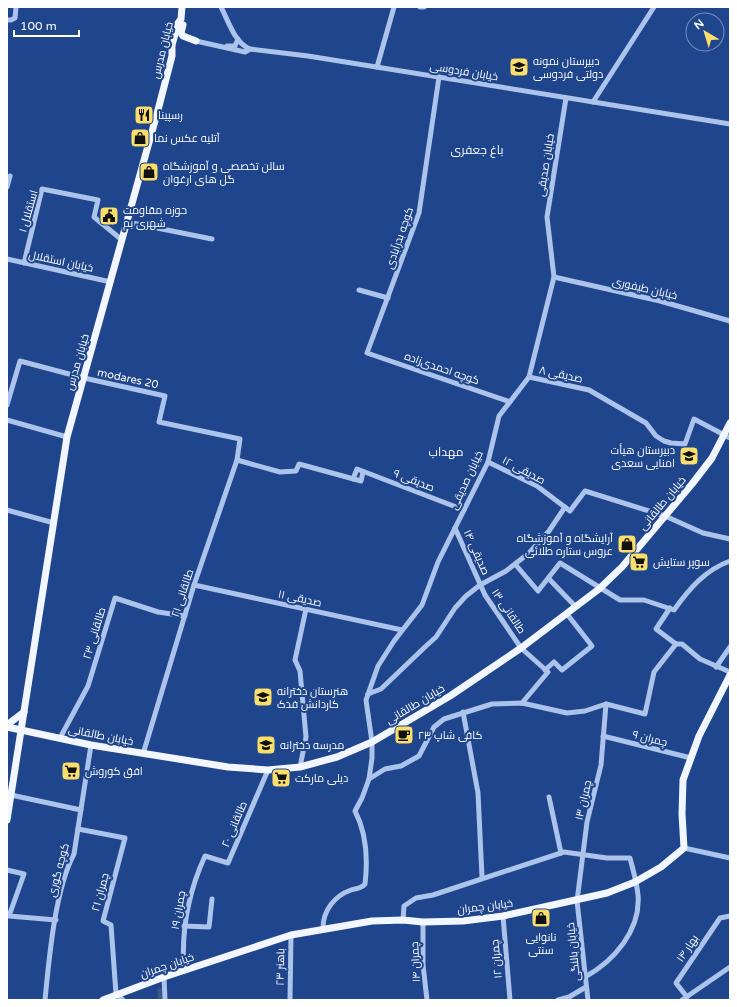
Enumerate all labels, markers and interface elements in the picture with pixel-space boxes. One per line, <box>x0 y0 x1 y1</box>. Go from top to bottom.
scale bar <box>14 12 79 38</box>
north arrow <box>685 12 725 52</box>
text: N <box>692 17 707 32</box>
text: 100 m <box>20 19 57 33</box>
street label: خیابان مدرس <box>149 20 176 80</box>
place label: دبیرستان نمونه دولتی فردوسی <box>533 55 603 81</box>
school or university icon: دبیرستان نمونه دولتی فردوسی <box>508 56 530 78</box>
street label: خیابان فردوسی <box>429 60 499 83</box>
restaurant icon: رسپینا <box>133 104 155 126</box>
place label: رسپینا <box>158 109 183 122</box>
shop icon: آتلیه عکس نما <box>129 127 151 149</box>
place label: آتلیه عکس نما <box>154 132 220 145</box>
street label: خیابان صدیقی <box>534 133 557 197</box>
district label: باغ جعفری <box>451 143 503 158</box>
place label: سالن تخصصی و آموزشگاه گل های ارغوان <box>163 160 285 186</box>
shop icon: سالن تخصصی و آموزشگاه گل های ارغوان <box>138 161 160 183</box>
street label: استقلال ۱ <box>16 189 41 234</box>
place label: حوزه مقاومت شهری بم <box>123 204 187 231</box>
public building icon: حوزه مقاومت شهری بم <box>98 205 120 227</box>
street label: کوچه بدرآبادی <box>383 205 416 271</box>
street label: خیابان استقلال <box>27 248 95 275</box>
street label: خیابان طیفوری <box>611 275 679 302</box>
street label: خیابان مدرس <box>63 332 92 392</box>
street label: کوچه احمدی‌زاده <box>403 350 481 387</box>
street label: صدیقی ۸ <box>538 364 584 385</box>
street label: modares 20 <box>96 366 160 391</box>
place label: دبیرستان هیأت امنایی سعدی <box>611 443 675 470</box>
district label: مهداب <box>429 445 463 459</box>
school or university icon: دبیرستان هیأت امنایی سعدی <box>678 445 700 467</box>
street label: خیابان صدیقی <box>447 449 486 512</box>
street label: صدیقی ۱۲ <box>500 454 547 487</box>
street label: صدیقی ۹ <box>391 467 436 494</box>
street label: خیابان طالقانی <box>636 474 689 533</box>
street label: صدیقی ۱۴ <box>461 528 492 577</box>
place label: آرایشگاه و آموزشگاه عروس ستاره طلائی <box>517 532 613 558</box>
shop icon: آرایشگاه و آموزشگاه عروس ستاره طلائی <box>616 533 638 555</box>
supermarket icon: سوپر ستایش <box>628 551 650 573</box>
place label: سوپر ستایش <box>653 556 710 569</box>
street label: طالقانی ۲۱ <box>169 568 196 619</box>
street label: طالقانی ۱۳ <box>489 586 528 636</box>
street label: صدیقی ۱۱ <box>277 588 323 609</box>
street label: طالقانی ۲۳ <box>80 606 109 661</box>
street label: خیابان طالقانی <box>383 682 447 727</box>
place label: هنرستان دخترانه کاردانش فدک <box>277 685 348 711</box>
school or university icon: هنرستان دخترانه کاردانش فدک <box>252 686 274 708</box>
street label: خیابان طالقانی <box>67 723 135 748</box>
cafe icon: کافی شاپ ۲۳ <box>393 724 415 746</box>
street label: چمران ۹ <box>631 728 669 749</box>
place label: کافی شاپ ۲۳ <box>418 729 482 742</box>
school or university icon: مدرسه دخترانه <box>255 734 277 756</box>
place label: مدرسه دخترانه <box>280 739 344 752</box>
supermarket icon: افق کوروش <box>60 760 82 782</box>
place label: افق کوروش <box>85 765 143 778</box>
supermarket icon: دیلی مارکت <box>270 767 292 789</box>
place label: دیلی مارکت <box>295 772 348 785</box>
street label: چمران ۱۳ <box>573 779 594 821</box>
street label: طالقانی ۲۰ <box>219 799 250 849</box>
street label: کوچه گوری <box>45 842 72 898</box>
street label: چمران ۲۱ <box>89 872 112 913</box>
street label: چمران ۱۹ <box>169 890 188 930</box>
street label: خیابان چمران <box>456 897 514 916</box>
shop icon: نانوایی سنتی <box>530 907 552 929</box>
street label: خیابان بالنگی <box>564 922 583 982</box>
place label: نانوایی سنتی <box>525 931 557 957</box>
street label: بهار ۱۴ <box>674 932 701 964</box>
street label: چمران ۱۲ <box>488 939 505 979</box>
street label: چمران ۱۴ <box>408 941 423 983</box>
street label: باهنر ۲۳ <box>274 948 287 986</box>
street label: خیابان چمران <box>139 950 196 981</box>

